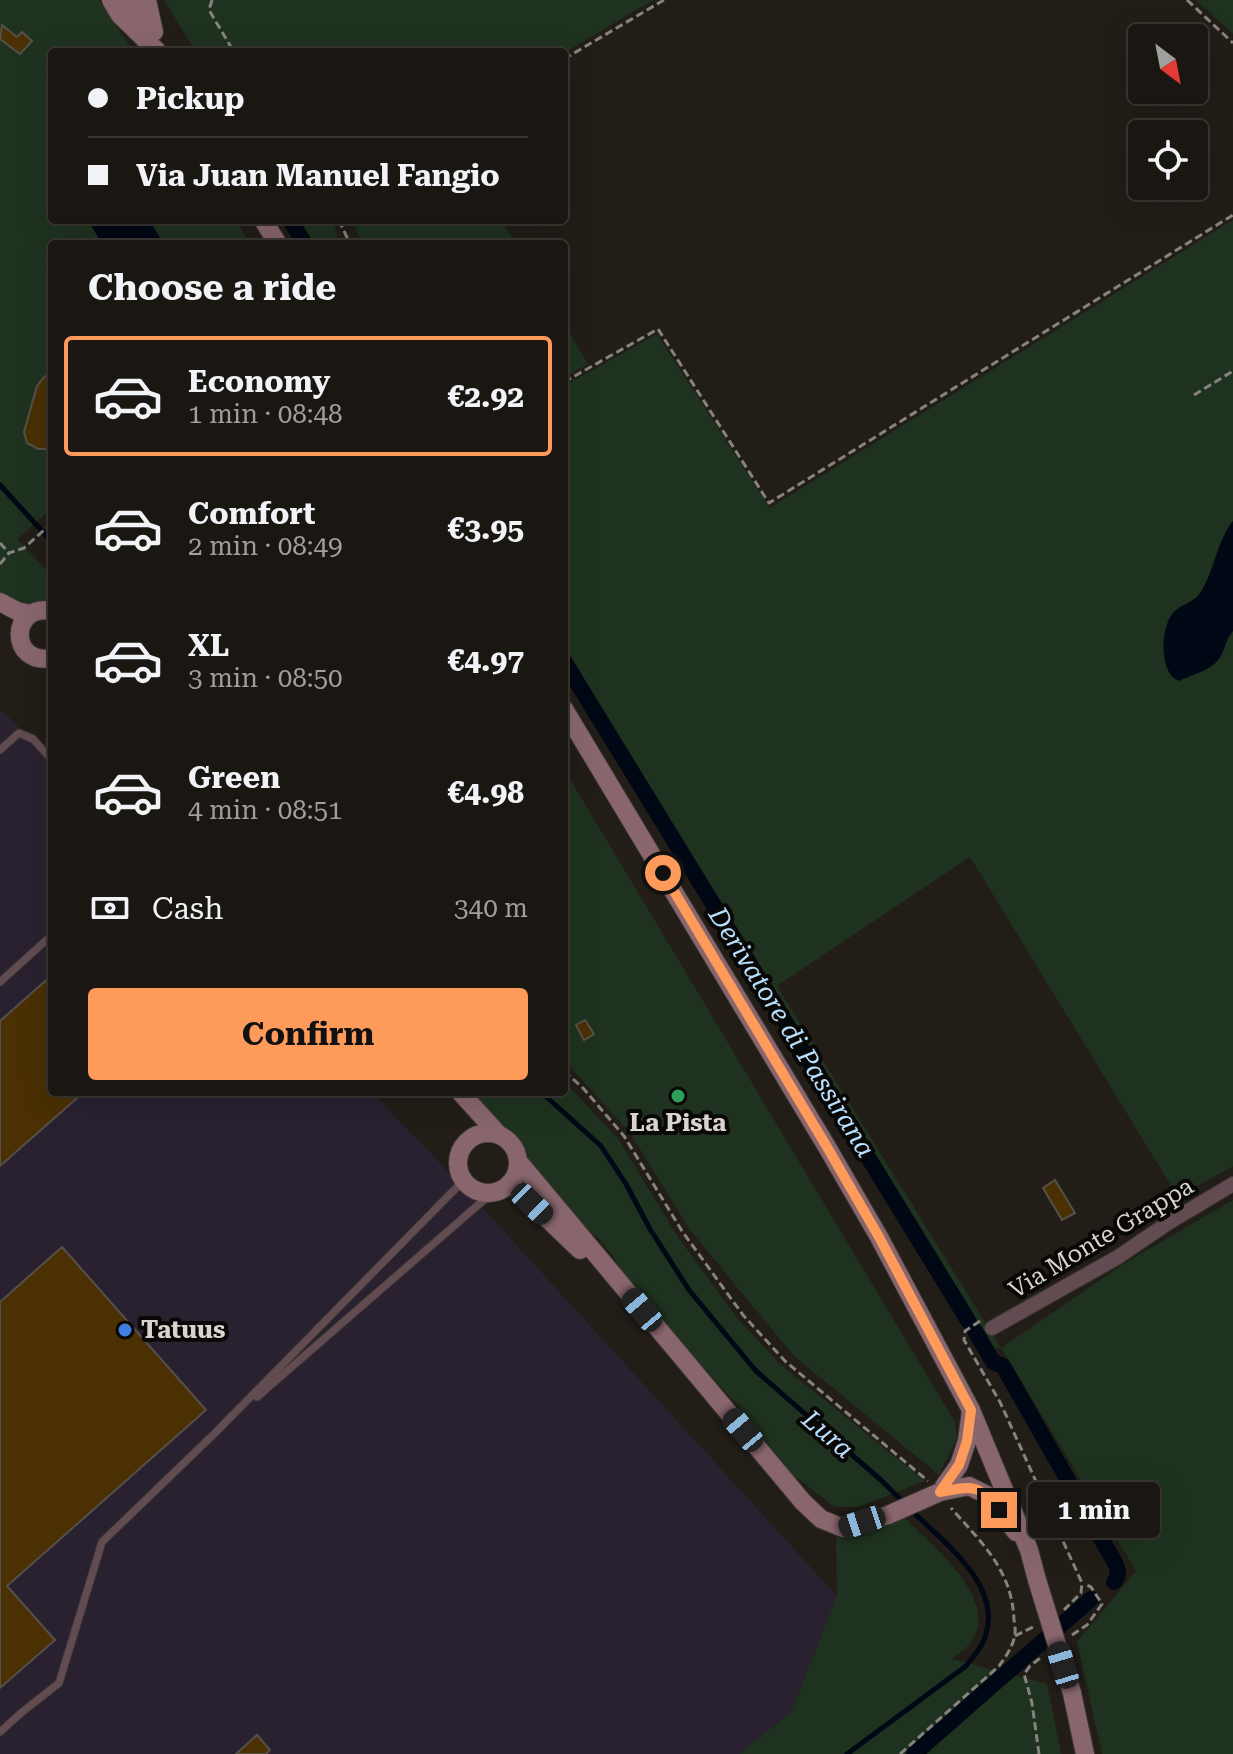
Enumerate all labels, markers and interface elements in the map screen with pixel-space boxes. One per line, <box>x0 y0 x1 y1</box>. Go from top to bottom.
north arrow <box>1128 24 1208 104</box>
map controls <box>1128 24 1208 200</box>
text: Pickup <box>136 81 244 116</box>
button: locate <box>1128 120 1208 200</box>
text: Via Juan Manuel Fangio <box>136 158 500 193</box>
text: Choose a ride <box>88 267 336 309</box>
icon: car <box>92 360 164 432</box>
text: Economy <box>188 364 330 399</box>
text: €2.92 <box>447 379 524 414</box>
text: 1 min · 08:48 <box>188 399 343 429</box>
icon: car <box>92 492 164 564</box>
text: Comfort <box>188 496 315 531</box>
text: €3.95 <box>447 511 524 546</box>
text: 2 min · 08:49 <box>188 531 343 561</box>
icon: car <box>92 624 164 696</box>
text: XL <box>188 628 229 663</box>
text: €4.97 <box>447 643 524 678</box>
text: 3 min · 08:50 <box>188 663 343 693</box>
icon: car <box>92 756 164 828</box>
text: Green <box>188 760 280 795</box>
text: €4.98 <box>447 775 524 810</box>
text: 4 min · 08:51 <box>188 795 343 825</box>
route start <box>645 855 681 891</box>
icon: cash <box>88 886 132 930</box>
text: Cash <box>152 891 223 926</box>
text: 340 m <box>454 893 528 923</box>
water label: Derivatore di Passirana <box>702 901 881 1162</box>
button: Confirm <box>88 988 528 1080</box>
marker: La Pista <box>669 1087 687 1105</box>
place label: La Pista <box>630 1109 726 1137</box>
street label: Via Monte Grappa <box>1004 1172 1198 1304</box>
car <box>506 1179 558 1229</box>
car <box>617 1284 667 1336</box>
place label: Tatuus <box>141 1316 225 1344</box>
marker: Tatuus <box>116 1321 134 1339</box>
water label: Lura <box>796 1403 860 1464</box>
car <box>718 1404 768 1456</box>
callout: 1 min <box>1027 1482 1159 1538</box>
route end <box>981 1492 1017 1528</box>
text: 1 min <box>1058 1495 1130 1525</box>
car <box>835 1503 889 1541</box>
car <box>1045 1639 1081 1691</box>

